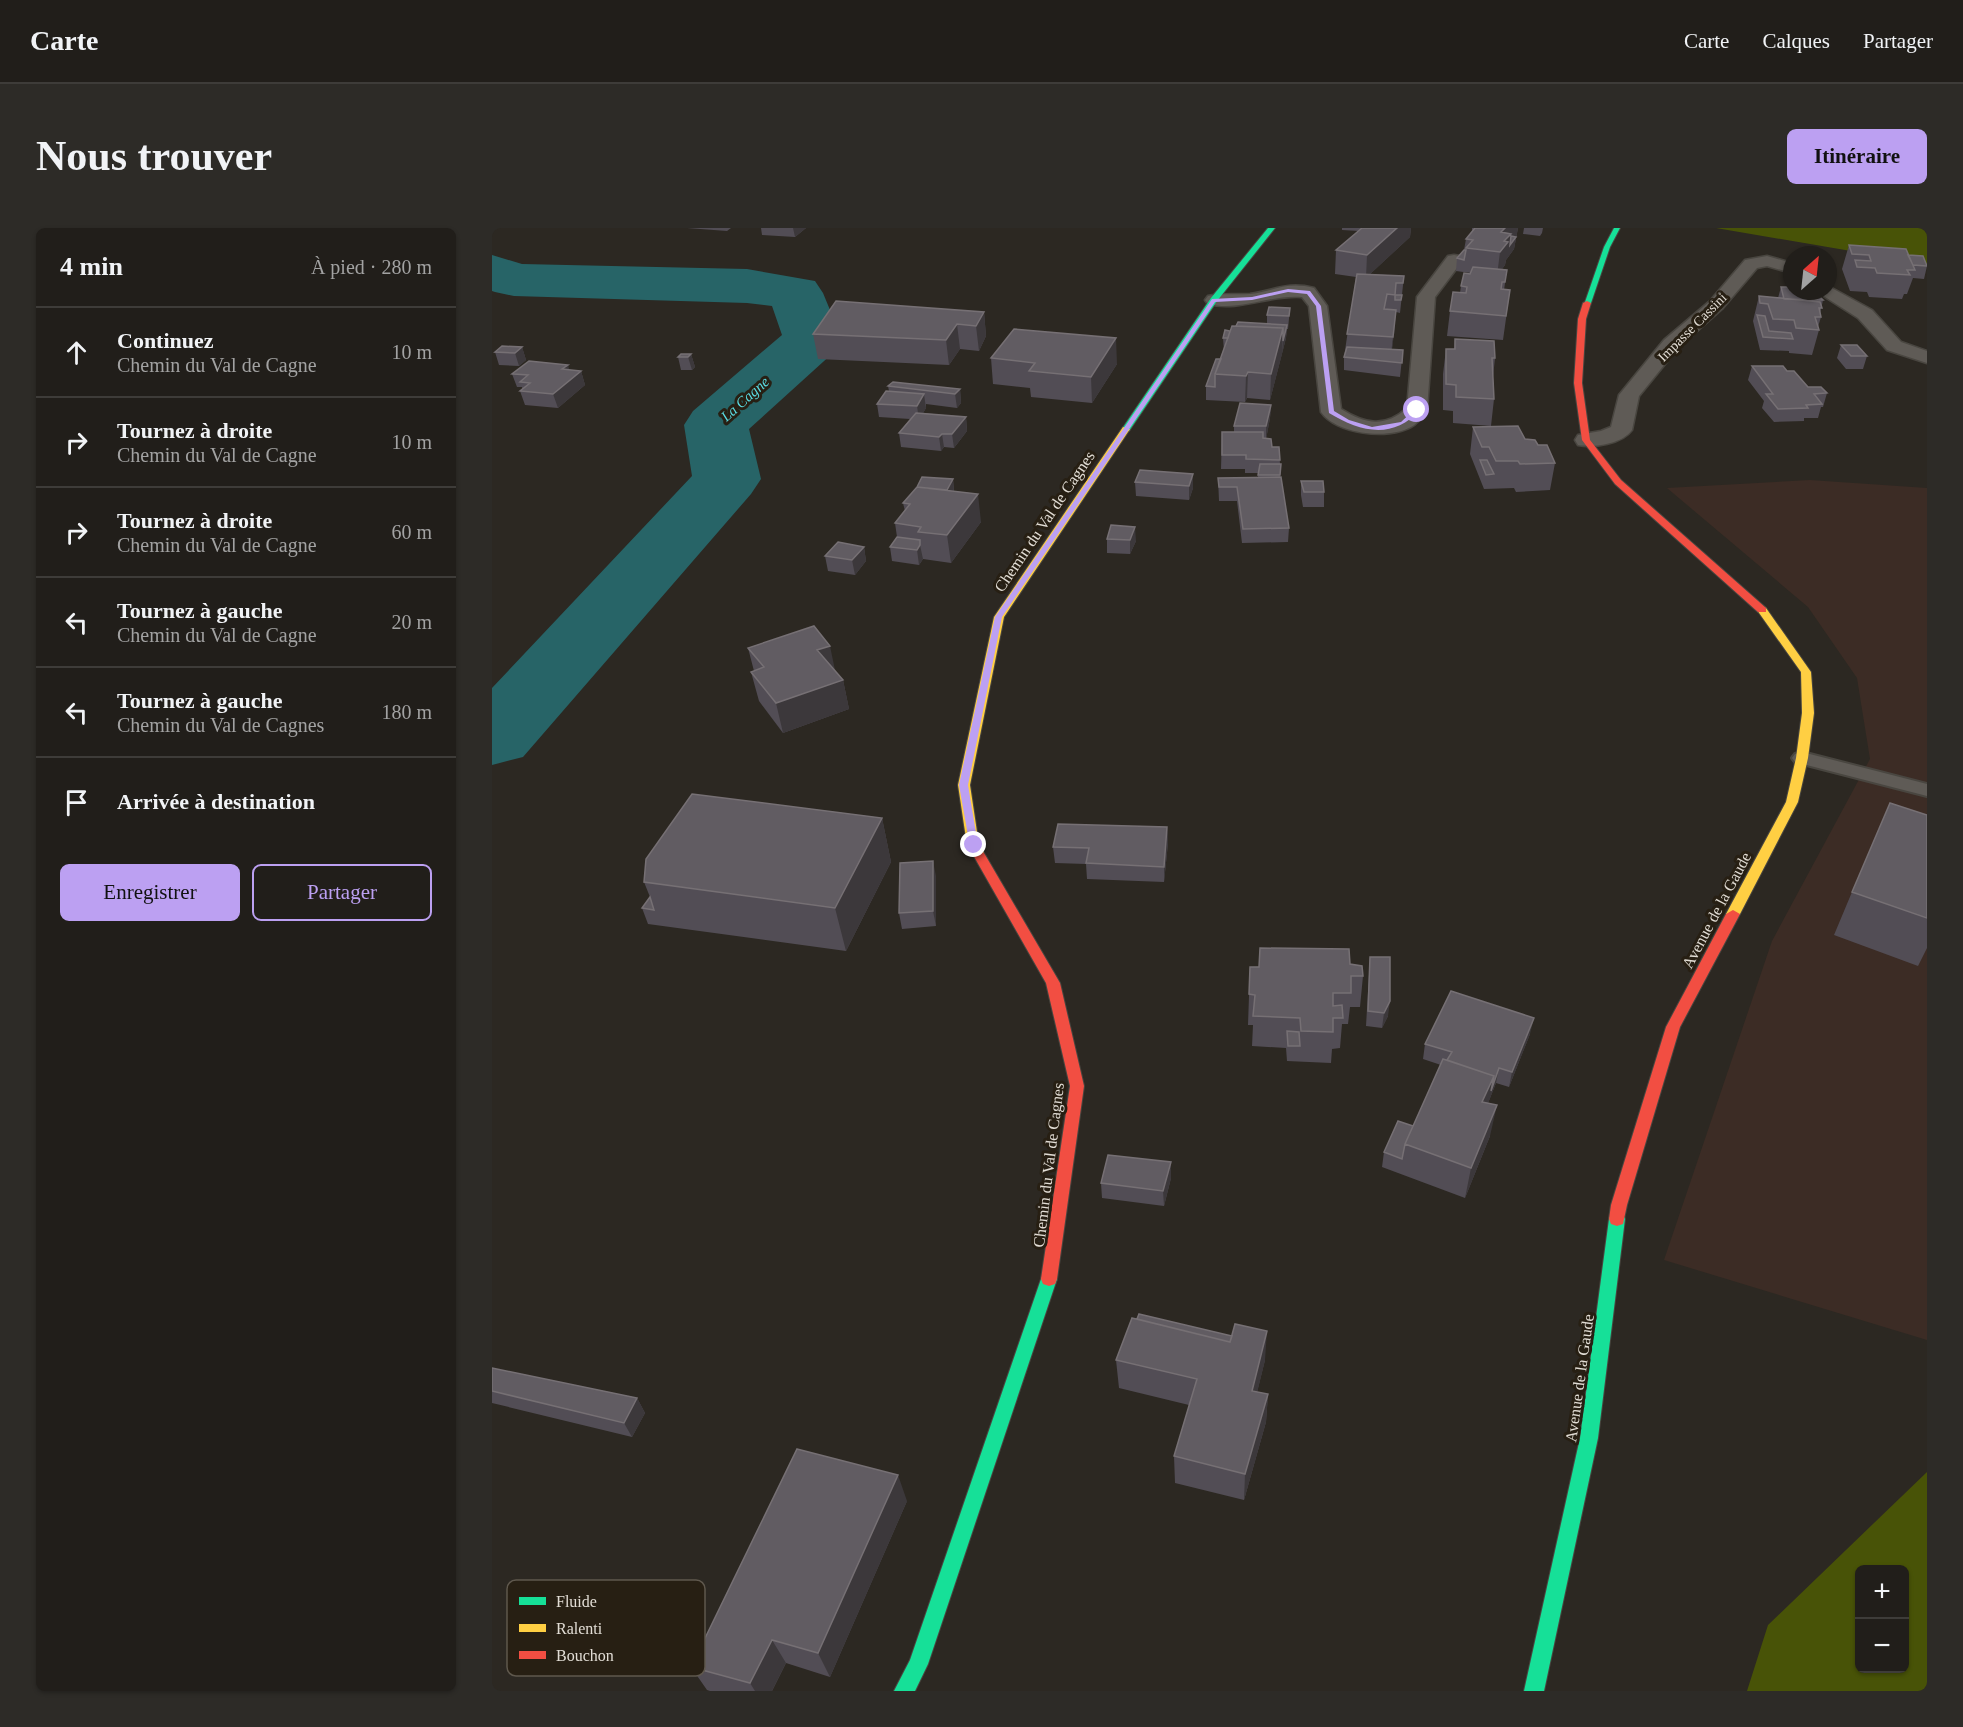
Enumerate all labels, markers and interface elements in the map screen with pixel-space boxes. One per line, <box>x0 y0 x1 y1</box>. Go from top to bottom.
text: Carte <box>30 25 98 56</box>
text: Carte <box>1684 29 1729 53</box>
text: Calques <box>1762 29 1830 53</box>
text: Partager <box>1863 29 1933 53</box>
button: Itinéraire <box>1787 129 1927 184</box>
text: Nous trouver <box>36 133 272 179</box>
north arrow <box>1783 246 1837 300</box>
text: 4 min <box>60 252 123 281</box>
text: À pied · 280 m <box>311 256 432 278</box>
street label: Impasse Cassini <box>1655 290 1730 365</box>
text: Continuez <box>117 328 214 353</box>
icon: ahead <box>60 336 93 369</box>
text: 10 m <box>391 341 432 363</box>
text: Chemin du Val de Cagne <box>117 354 317 376</box>
water label: La Cagne <box>717 373 772 425</box>
route start <box>1403 396 1429 422</box>
text: Tournez à droite <box>117 418 272 443</box>
icon: right <box>60 426 93 459</box>
text: 10 m <box>391 431 432 453</box>
text: Chemin du Val de Cagne <box>117 444 317 466</box>
street label: Chemin du Val de Cagnes <box>991 448 1099 595</box>
text: Tournez à droite <box>117 508 272 533</box>
icon: right <box>60 516 93 549</box>
text: 60 m <box>391 521 432 543</box>
text: Chemin du Val de Cagne <box>117 534 317 556</box>
text: Tournez à gauche <box>117 598 282 623</box>
icon: left <box>60 606 93 639</box>
text: 20 m <box>391 611 432 633</box>
text: Chemin du Val de Cagne <box>117 624 317 646</box>
text: Tournez à gauche <box>117 688 282 713</box>
icon: left <box>60 696 93 729</box>
text: 180 m <box>381 701 432 723</box>
text: Chemin du Val de Cagnes <box>117 714 324 736</box>
icon: arrive <box>60 786 93 819</box>
text: Arrivée à destination <box>117 789 315 814</box>
route end <box>960 831 986 857</box>
street label: Avenue de la Gaude <box>1679 849 1754 971</box>
button: Enregistrer <box>60 864 240 921</box>
button: Partager <box>252 864 432 921</box>
street label: Chemin du Val de Cagnes <box>1030 1082 1068 1249</box>
street label: Avenue de la Gaude <box>1562 1313 1597 1443</box>
map controls <box>1855 1565 1909 1673</box>
button: + <box>1855 1565 1909 1619</box>
legend <box>507 1580 705 1676</box>
text: Fluide <box>556 1593 597 1610</box>
button: − <box>1855 1619 1909 1673</box>
text: Ralenti <box>556 1620 603 1637</box>
text: Bouchon <box>556 1647 614 1664</box>

